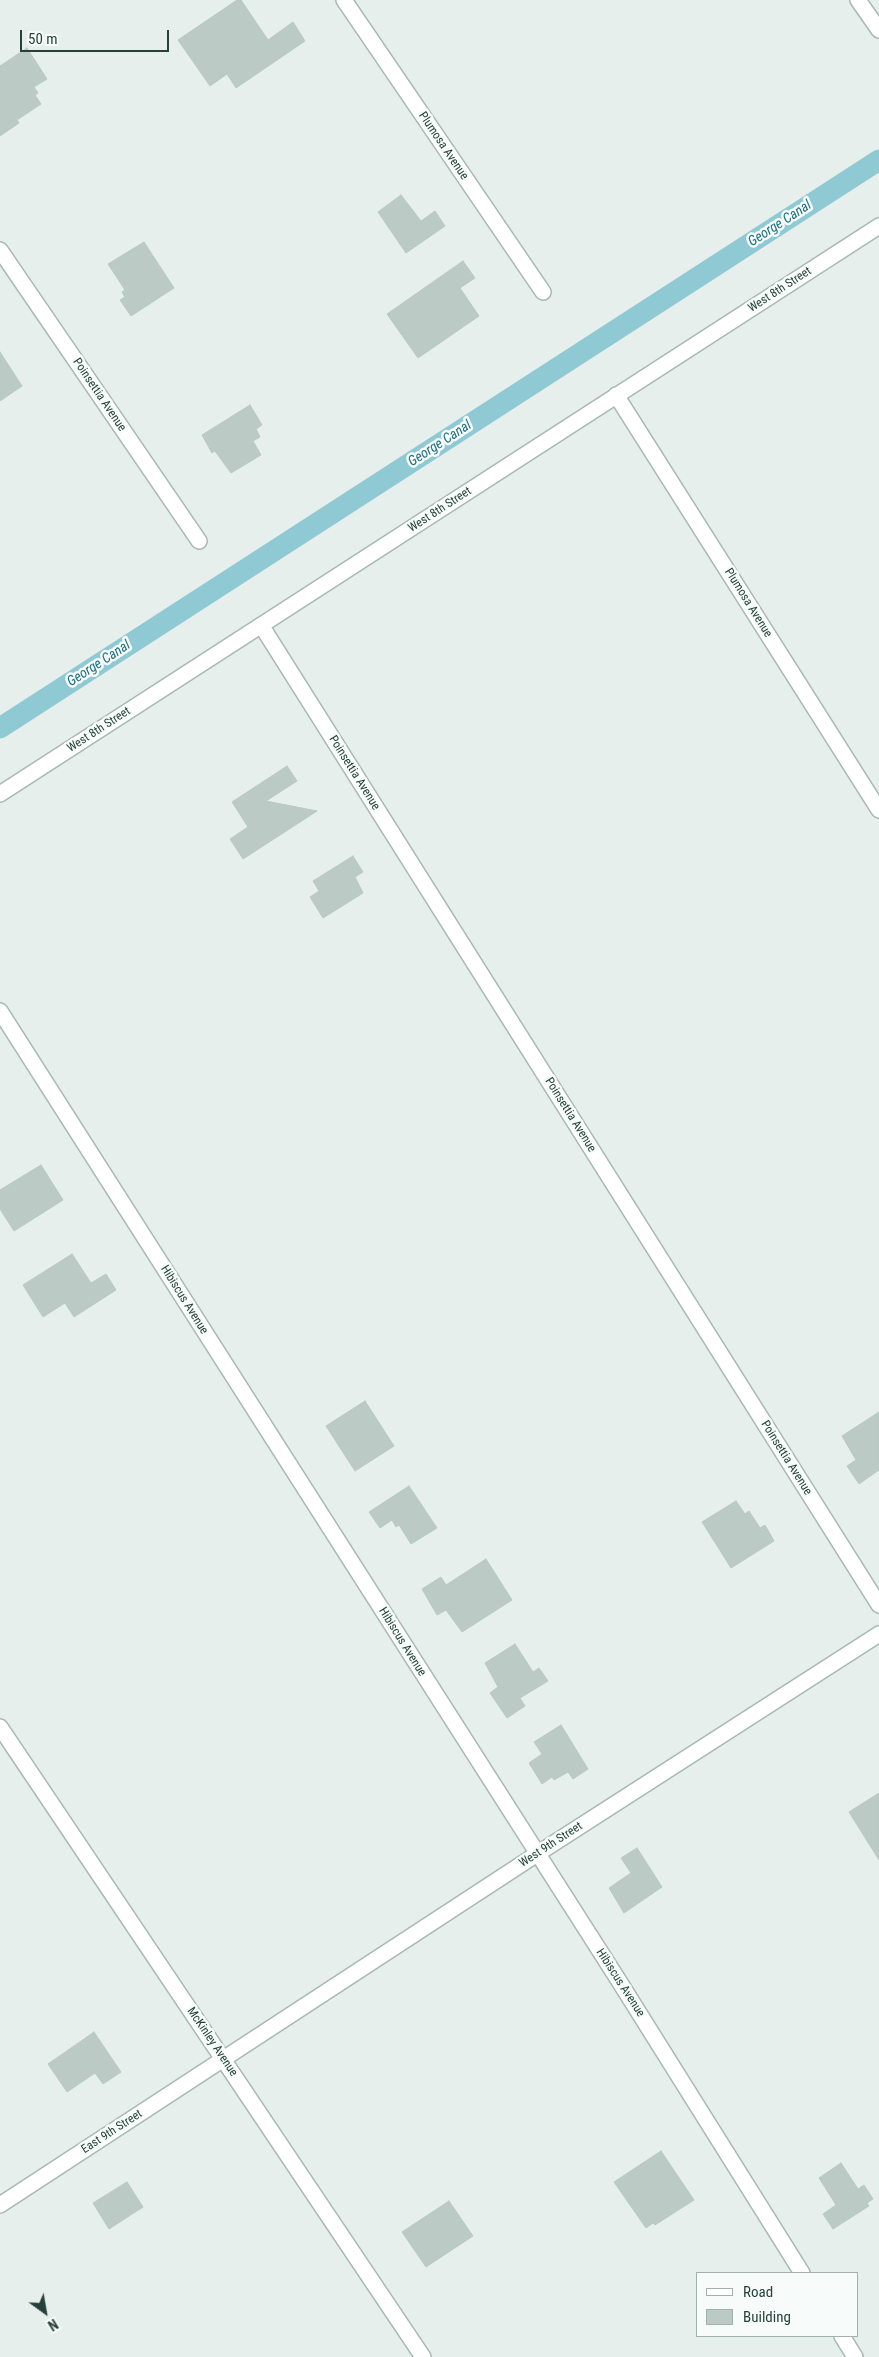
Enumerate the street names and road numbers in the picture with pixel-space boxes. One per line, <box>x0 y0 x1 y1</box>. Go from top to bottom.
street label: Plumosa Avenue <box>415 109 471 183</box>
street label: West 8th Street <box>746 264 814 316</box>
street label: Poinsettia Avenue <box>69 356 129 434</box>
street label: West 8th Street <box>406 484 474 536</box>
street label: Plumosa Avenue <box>721 566 775 640</box>
street label: West 8th Street <box>65 704 133 756</box>
street label: Poinsettia Avenue <box>325 733 383 813</box>
street label: Poinsettia Avenue <box>541 1075 599 1155</box>
street label: Hibiscus Avenue <box>157 1263 211 1337</box>
street label: Poinsettia Avenue <box>757 1418 815 1498</box>
street label: Hibiscus Avenue <box>375 1605 429 1679</box>
street label: West 9th Street <box>517 1819 585 1871</box>
street label: Hibiscus Avenue <box>593 1946 647 2020</box>
street label: McKinley Avenue <box>184 2005 240 2079</box>
street label: East 9th Street <box>79 2107 145 2157</box>

